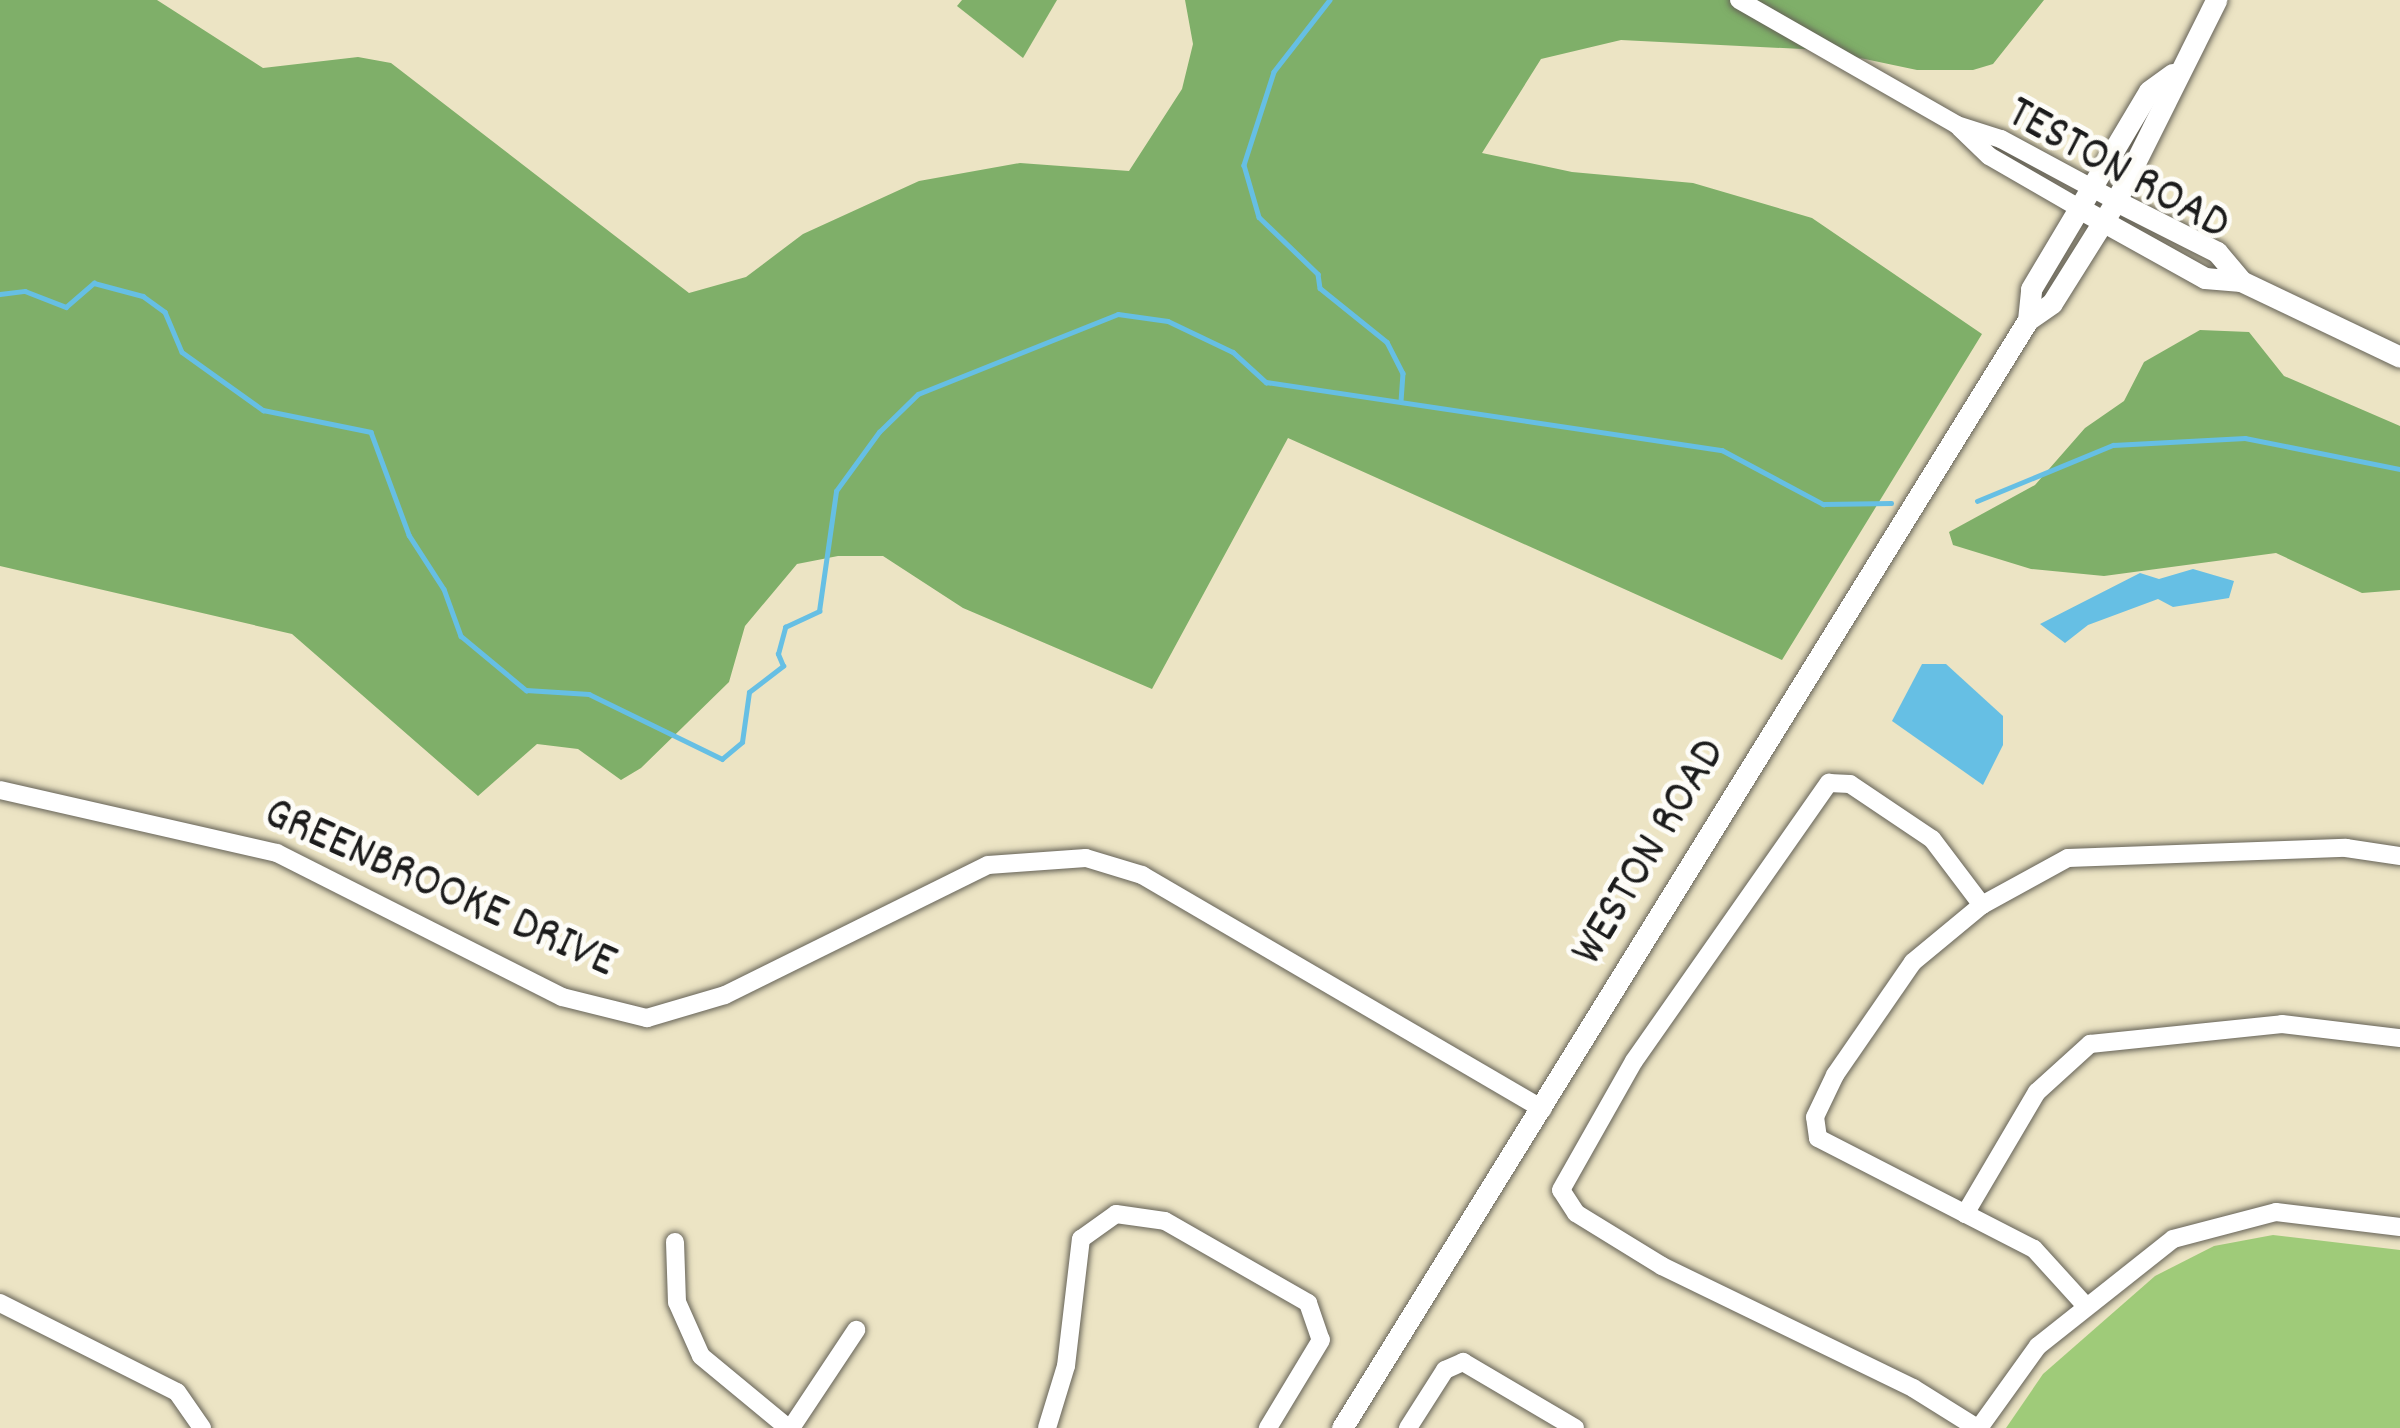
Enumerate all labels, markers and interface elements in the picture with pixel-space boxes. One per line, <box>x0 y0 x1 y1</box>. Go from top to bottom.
street label: TESTON ROAD <box>1996 86 2238 256</box>
street label: WESTON ROAD <box>1561 729 1741 977</box>
street label: GREENBROOKE DRIVE <box>254 787 624 993</box>

